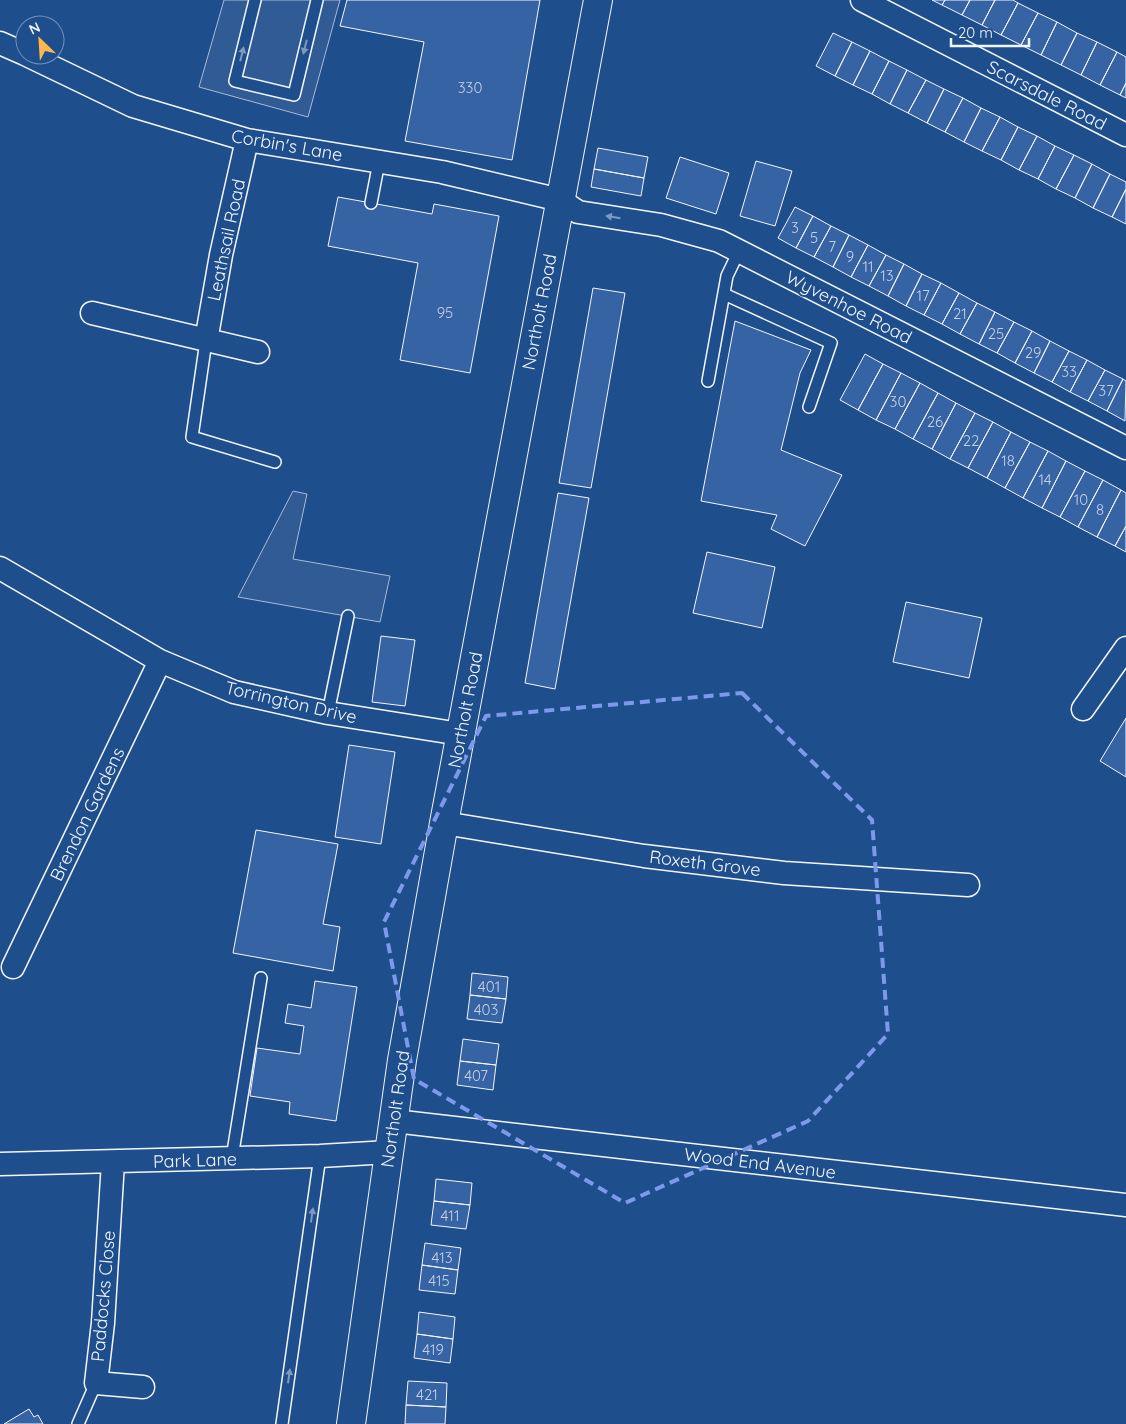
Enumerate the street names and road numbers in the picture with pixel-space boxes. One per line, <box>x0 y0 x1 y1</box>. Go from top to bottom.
street label: Scarsdale Road <box>983 55 1111 135</box>
street label: Corbin's Lane <box>230 124 344 166</box>
street label: Leathsail Road <box>202 177 250 303</box>
street label: Northolt Road <box>516 252 562 372</box>
street label: Wyvenhoe Road <box>782 265 916 349</box>
street label: Northolt Road <box>442 650 488 770</box>
street label: Torrington Drive <box>223 676 359 728</box>
street label: Brendon Gardens <box>45 743 129 885</box>
street label: Roxeth Grove <box>648 845 762 881</box>
street label: Northolt Road <box>375 1049 415 1169</box>
street label: Wood End Avenue <box>683 1142 837 1184</box>
street label: Park Lane <box>153 1147 237 1173</box>
street label: Paddocks Close <box>86 1229 120 1363</box>

